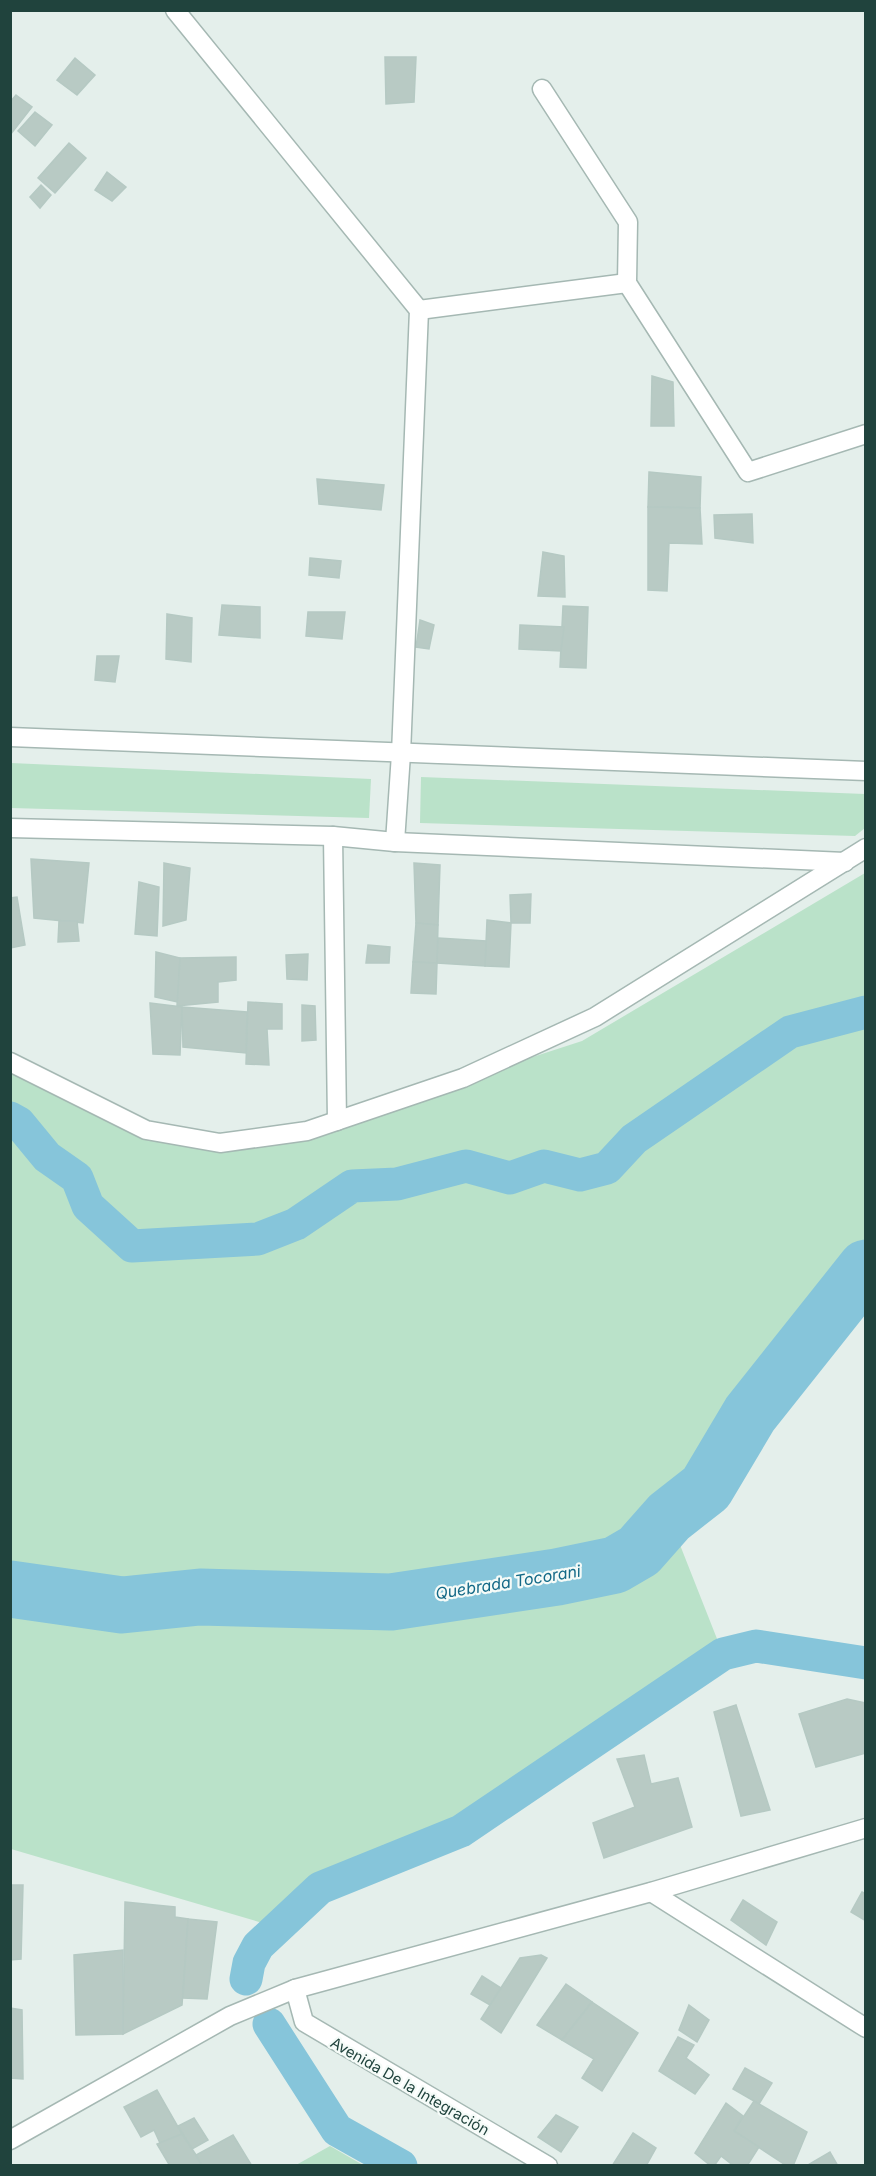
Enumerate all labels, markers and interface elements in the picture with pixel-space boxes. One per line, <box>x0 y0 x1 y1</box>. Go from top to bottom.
water label: Quebrada Tocorani <box>434 1560 583 1603</box>
street label: Avenida De la Integración <box>327 2033 493 2139</box>

